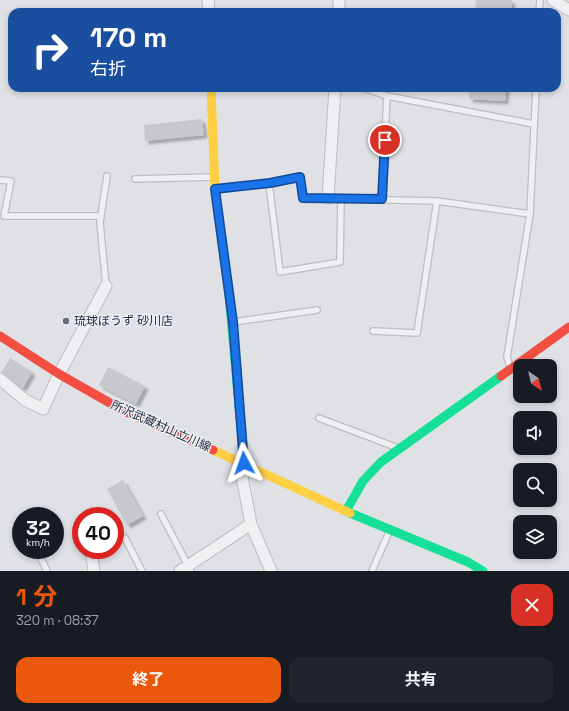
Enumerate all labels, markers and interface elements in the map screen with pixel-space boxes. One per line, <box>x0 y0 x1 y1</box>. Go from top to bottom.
text: 170 m <box>90 19 167 55</box>
icon: right <box>24 24 76 76</box>
text: 右折 <box>90 57 126 80</box>
pin <box>368 123 402 157</box>
icon: arrive <box>374 129 396 151</box>
place label: 琉球ぼうず 砂川店 <box>74 313 173 329</box>
marker: 琉球ぼうず 砂川店 <box>61 316 71 326</box>
north arrow <box>513 359 557 403</box>
map controls <box>513 359 557 559</box>
street label: 所沢武蔵村山立川線 <box>108 397 214 455</box>
button: sound <box>513 411 557 455</box>
position arrow <box>223 442 265 484</box>
button: search <box>513 463 557 507</box>
speed limit sign: 40 <box>72 507 124 559</box>
text: 32 <box>26 515 50 541</box>
button: layers <box>513 515 557 559</box>
text: km/h <box>26 536 50 549</box>
text: 1 分 <box>16 581 57 612</box>
button: close <box>511 584 553 626</box>
text: 320 m · 08:37 <box>16 612 99 629</box>
button: 終了 <box>16 657 281 703</box>
button: 共有 <box>289 657 553 703</box>

